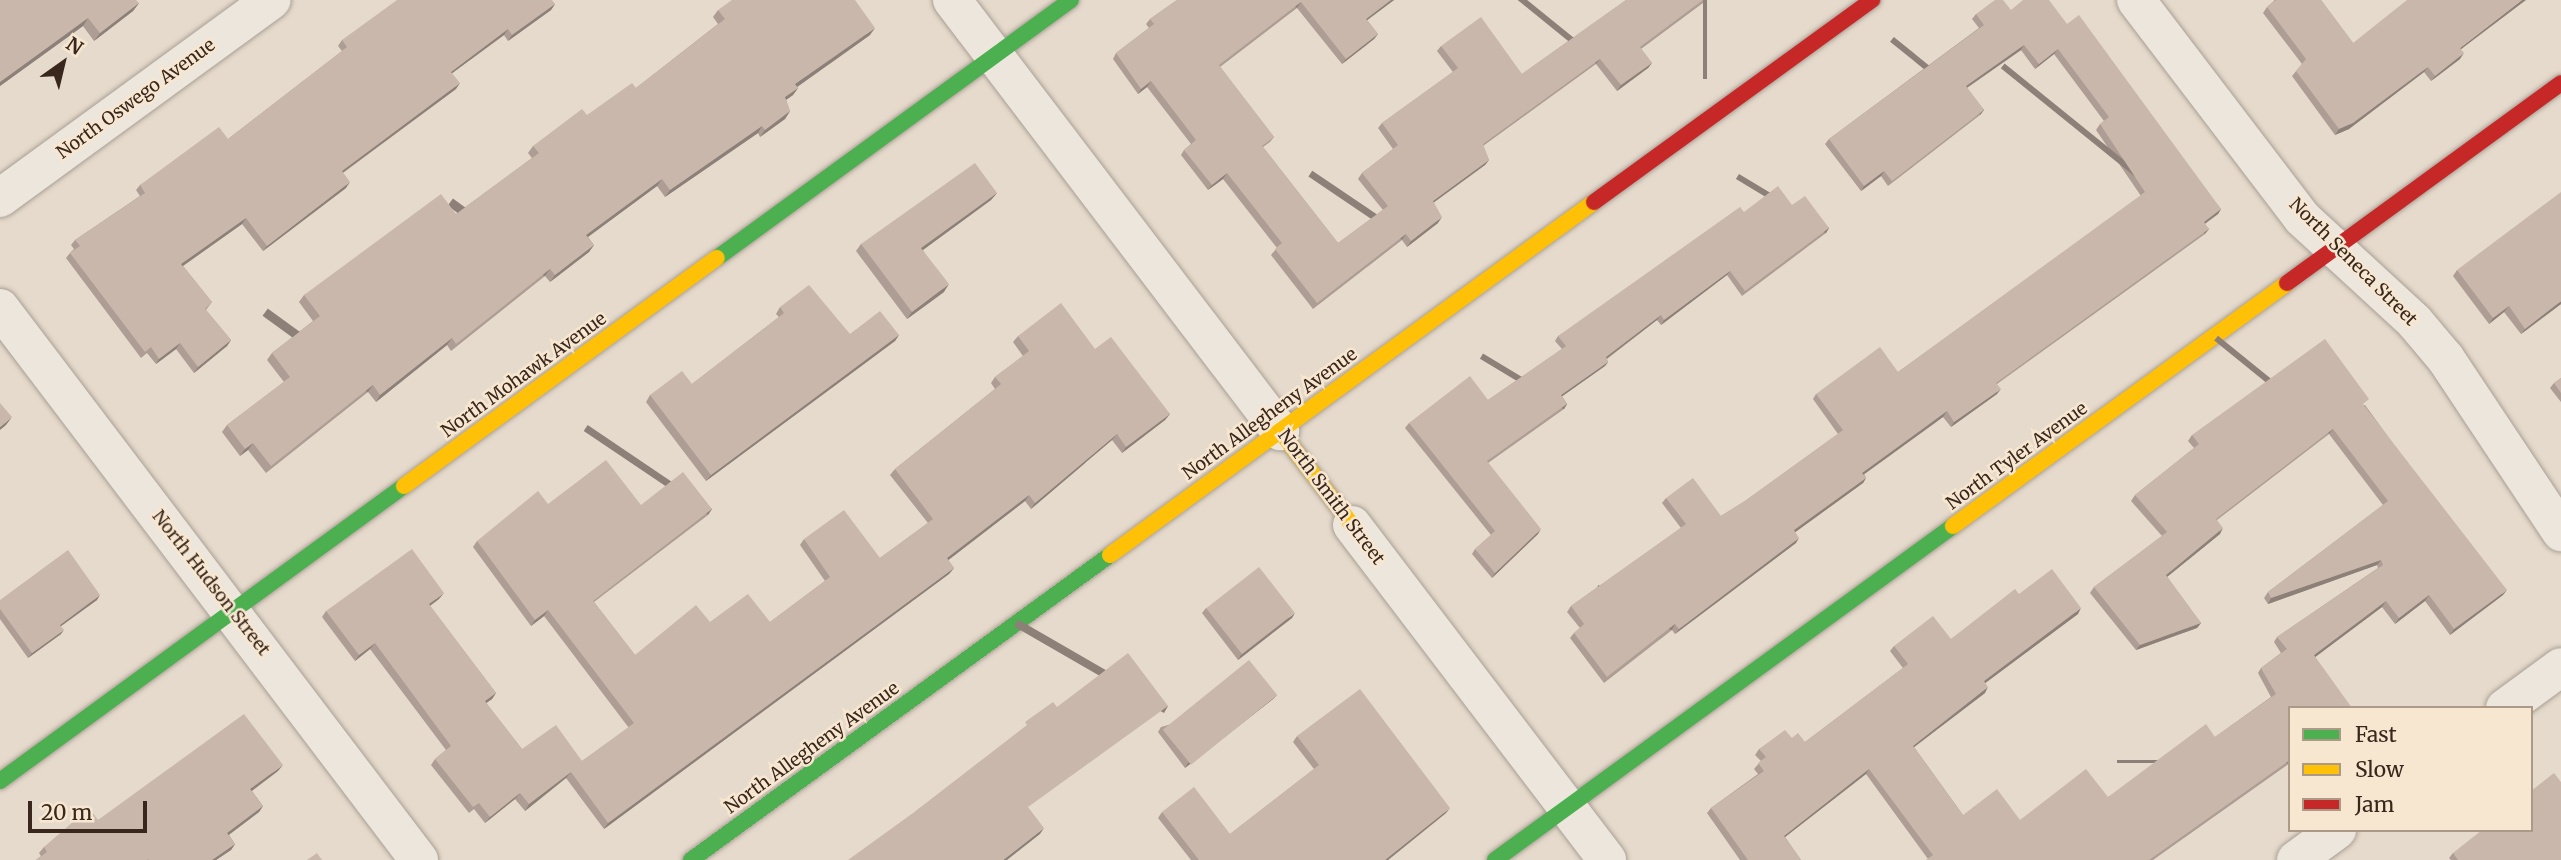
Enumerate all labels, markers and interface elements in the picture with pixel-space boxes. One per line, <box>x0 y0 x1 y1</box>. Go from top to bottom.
north arrow <box>28 28 98 98</box>
street label: North Oswego Avenue <box>53 34 219 164</box>
street label: North Seneca Street <box>2285 194 2421 330</box>
street label: North Mohawk Avenue <box>437 308 611 442</box>
street label: North Allegheny Avenue <box>1179 343 1361 485</box>
street label: North Tyler Avenue <box>1942 398 2092 514</box>
street label: North Smith Street <box>1273 425 1389 569</box>
street label: North Hudson Street <box>148 506 274 660</box>
street label: North Allegheny Avenue <box>721 677 903 819</box>
legend <box>2288 706 2533 832</box>
text: Fast <box>2355 721 2397 748</box>
text: Slow <box>2355 756 2404 783</box>
scale bar <box>32 786 150 830</box>
text: Jam <box>2355 791 2394 818</box>
text: 20 m <box>41 799 92 826</box>

